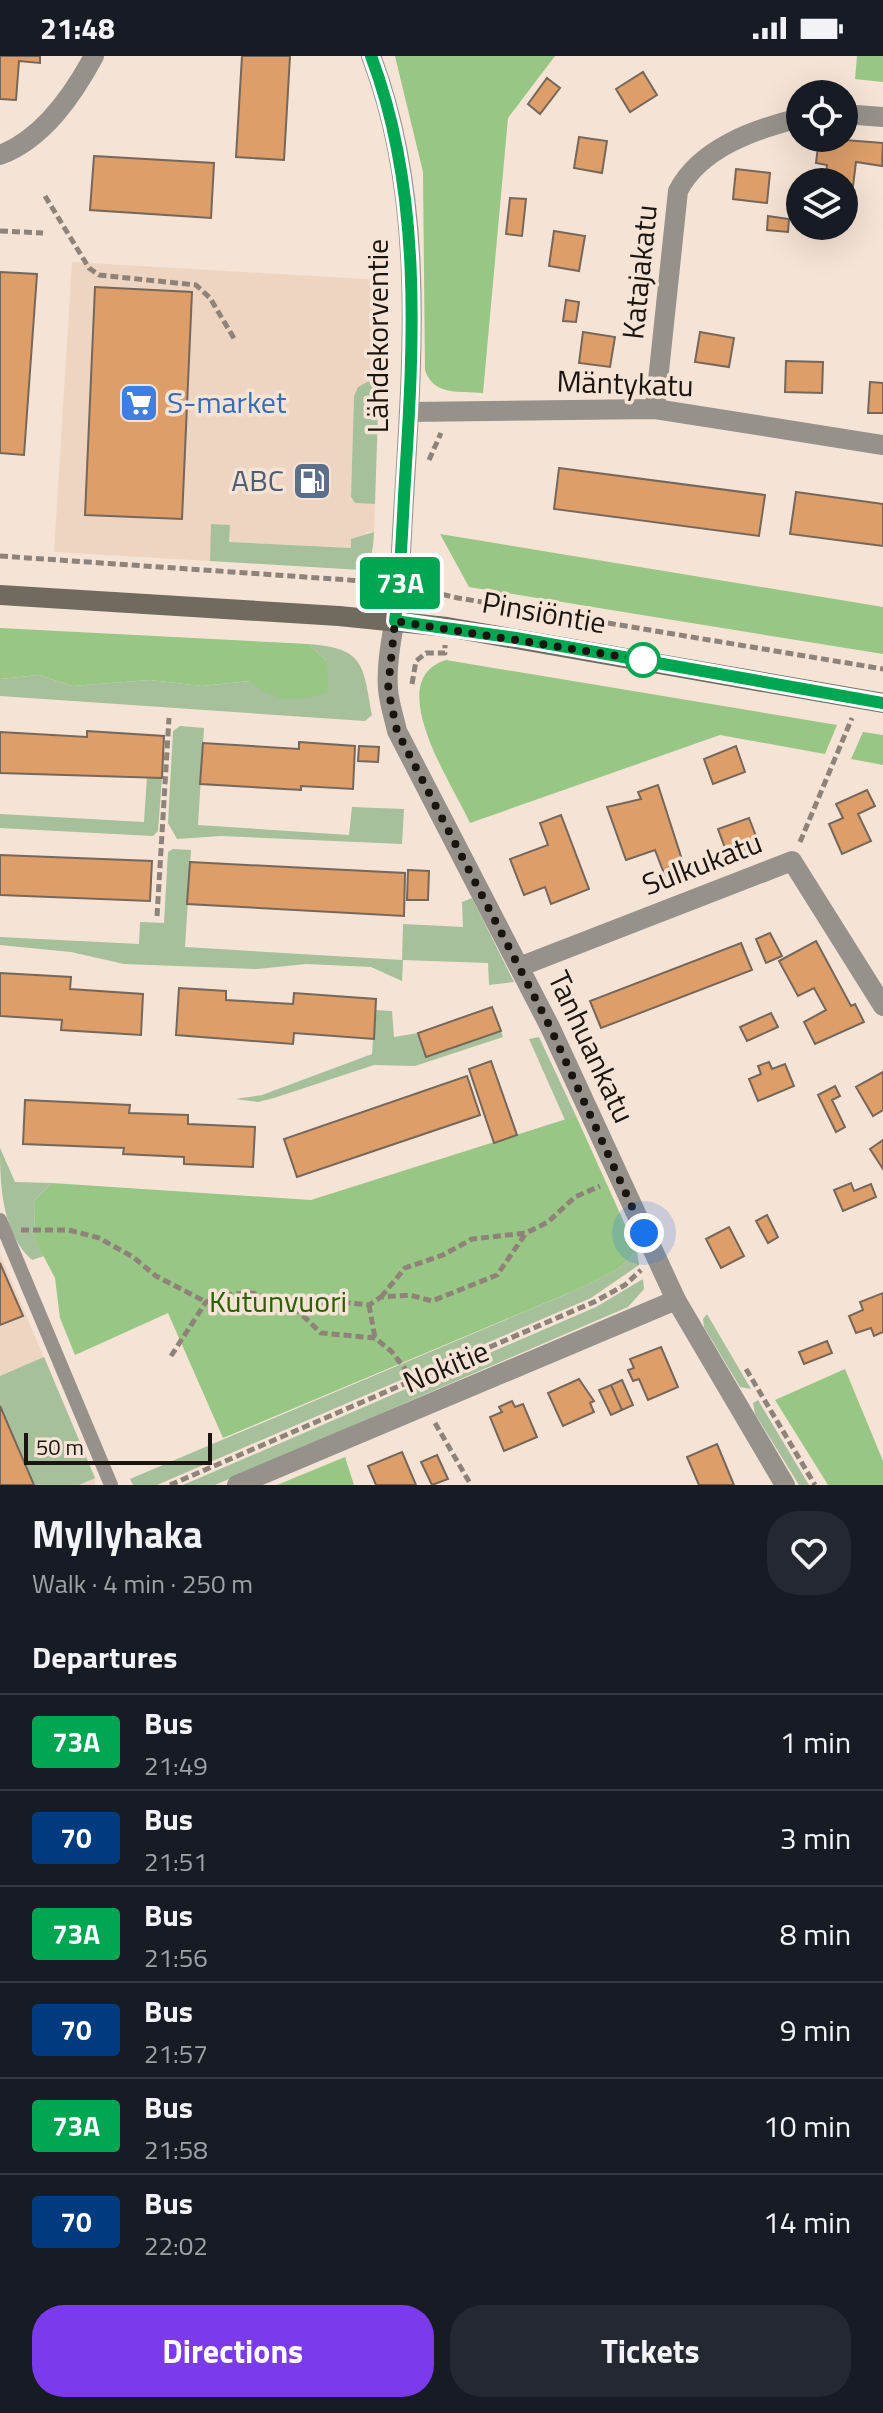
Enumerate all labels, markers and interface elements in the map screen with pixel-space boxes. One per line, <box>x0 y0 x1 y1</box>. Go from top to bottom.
text: 21:48 <box>40 5 115 51</box>
map controls <box>786 80 858 240</box>
button: locate <box>786 80 858 152</box>
button: layers <box>786 168 858 240</box>
street label: Katajakatu <box>609 202 669 341</box>
street label: Lähdekorventie <box>354 239 400 433</box>
street label: Mäntykatu <box>556 358 694 408</box>
place label: S-market <box>167 379 287 425</box>
supermarket icon: S-market <box>118 382 160 424</box>
place label: ABC <box>231 457 284 503</box>
fuel station icon: ABC <box>291 460 333 502</box>
line badge: 73A <box>354 557 446 609</box>
text: 73A <box>376 561 424 604</box>
street label: Pinsiöntie <box>479 579 610 646</box>
unlabelled marker <box>626 643 660 677</box>
street label: Sulkukatu <box>635 819 768 907</box>
street label: Tanhuankatu <box>537 963 647 1130</box>
your location <box>624 1213 664 1253</box>
park label: Kutunvuori <box>209 1278 347 1324</box>
street label: Nokitie <box>396 1327 496 1405</box>
scale bar <box>24 1429 212 1465</box>
text: 50 m <box>36 1430 84 1464</box>
text: Myllyhaka <box>32 1505 203 1563</box>
button: heart <box>767 1511 851 1595</box>
text: Walk · 4 min · 250 m <box>32 1564 253 1603</box>
text: Departures <box>32 1634 177 1680</box>
text: Bus <box>144 1700 193 1746</box>
text: 1 min <box>780 1719 851 1765</box>
text: 73A <box>52 1720 100 1763</box>
text: 21:49 <box>144 1746 208 1785</box>
text: Bus <box>144 1796 193 1842</box>
text: 3 min <box>780 1815 851 1861</box>
text: 70 <box>60 1816 92 1859</box>
text: 21:51 <box>144 1842 208 1881</box>
text: Bus <box>144 1892 193 1938</box>
text: 8 min <box>780 1911 851 1957</box>
text: 73A <box>52 1912 100 1955</box>
text: 21:56 <box>144 1938 208 1977</box>
text: Bus <box>144 1988 193 2034</box>
text: 9 min <box>780 2007 851 2053</box>
text: 70 <box>60 2008 92 2051</box>
text: 21:57 <box>144 2034 208 2073</box>
text: Bus <box>144 2084 193 2130</box>
text: 10 min <box>763 2103 851 2149</box>
text: 73A <box>52 2104 100 2147</box>
text: 21:58 <box>144 2130 208 2169</box>
text: Bus <box>144 2180 193 2226</box>
text: 14 min <box>763 2199 851 2245</box>
text: 70 <box>60 2200 92 2243</box>
text: 22:02 <box>144 2226 208 2265</box>
button: Directions <box>32 2305 434 2397</box>
button: Tickets <box>450 2305 851 2397</box>

